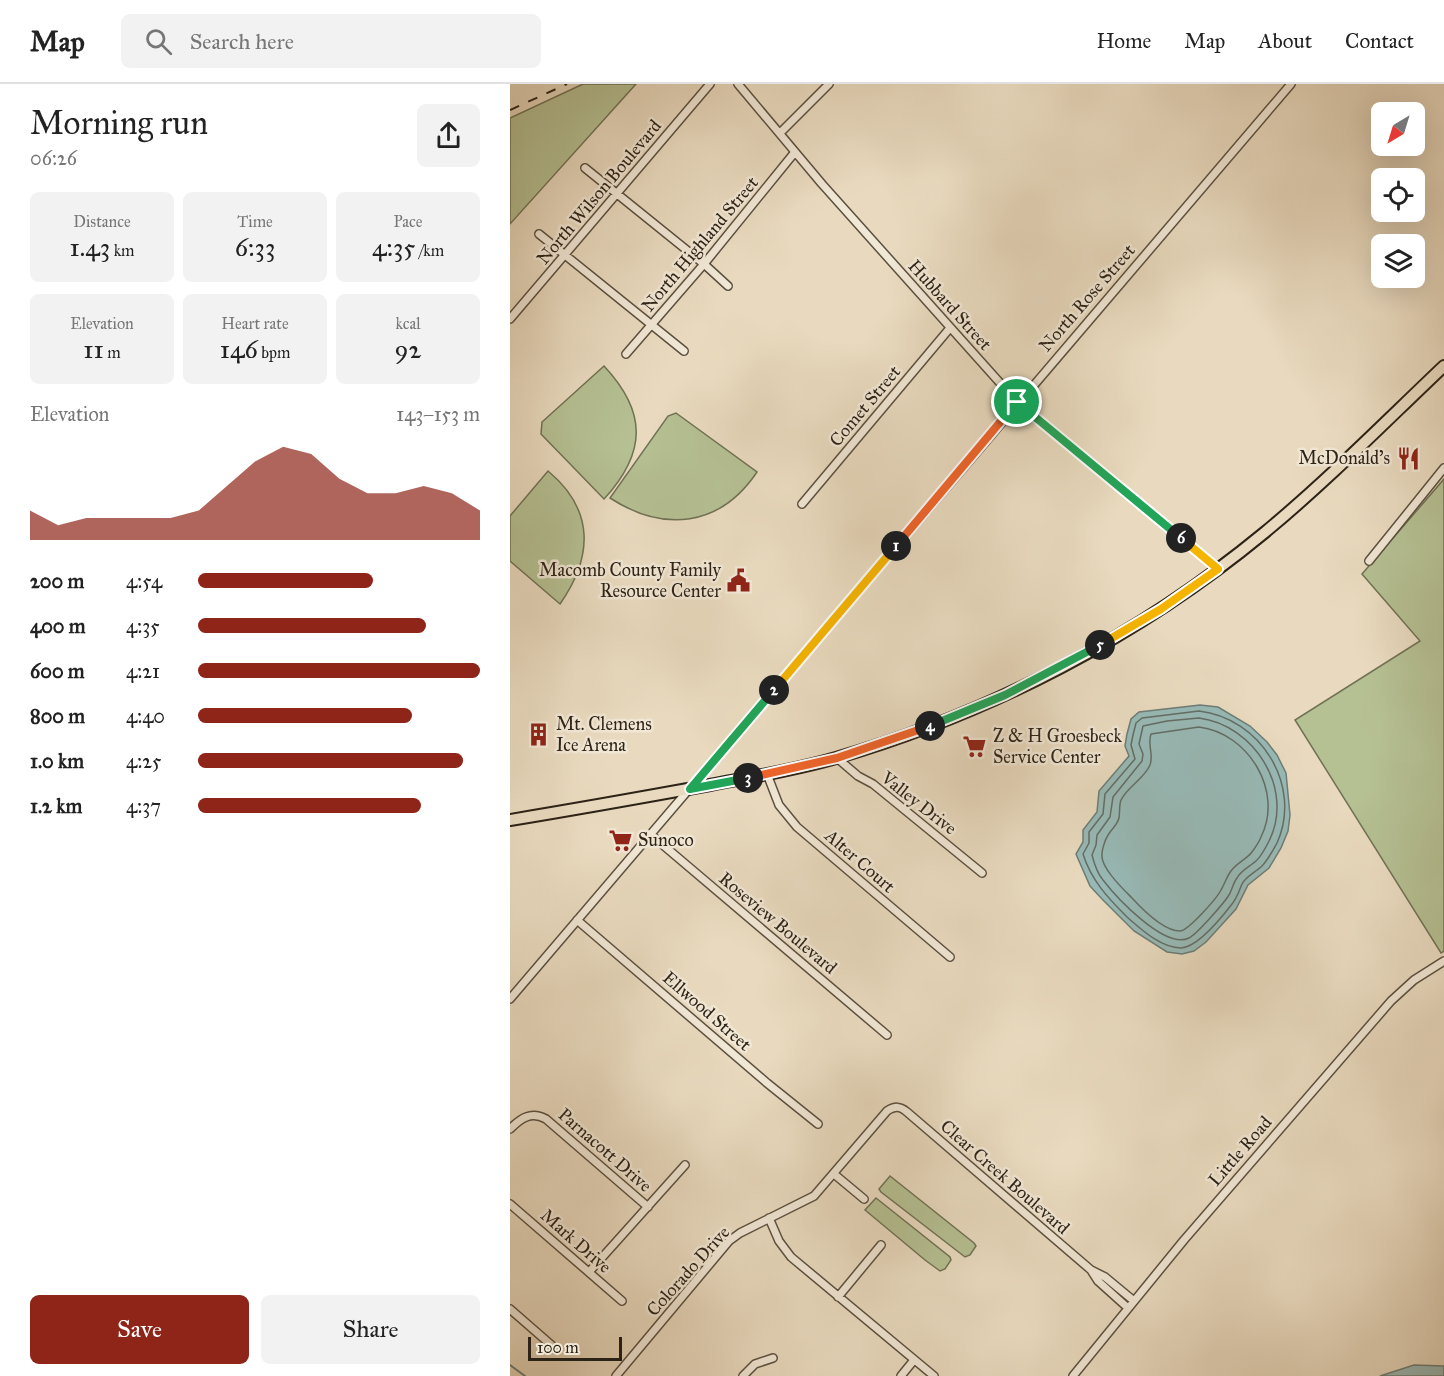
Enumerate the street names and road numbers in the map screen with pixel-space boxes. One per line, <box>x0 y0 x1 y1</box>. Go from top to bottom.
street label: North Wilson Boulevard <box>532 115 666 269</box>
street label: North Highland Street <box>637 171 764 317</box>
street label: North Rose Street <box>1034 239 1140 356</box>
street label: Hubbard Street <box>904 255 997 355</box>
street label: Comet Street <box>825 361 906 451</box>
street label: Valley Drive <box>876 766 961 839</box>
street label: Alter Court <box>820 824 900 898</box>
street label: Roseview Boulevard <box>715 867 841 979</box>
street label: Ellwood Street <box>658 967 756 1056</box>
street label: Parnacott Drive <box>554 1103 656 1197</box>
street label: Little Road <box>1204 1112 1276 1190</box>
street label: Clear Creek Boulevard <box>936 1115 1074 1239</box>
street label: Mark Drive <box>536 1204 616 1278</box>
street label: Colorado Drive <box>642 1221 734 1321</box>

